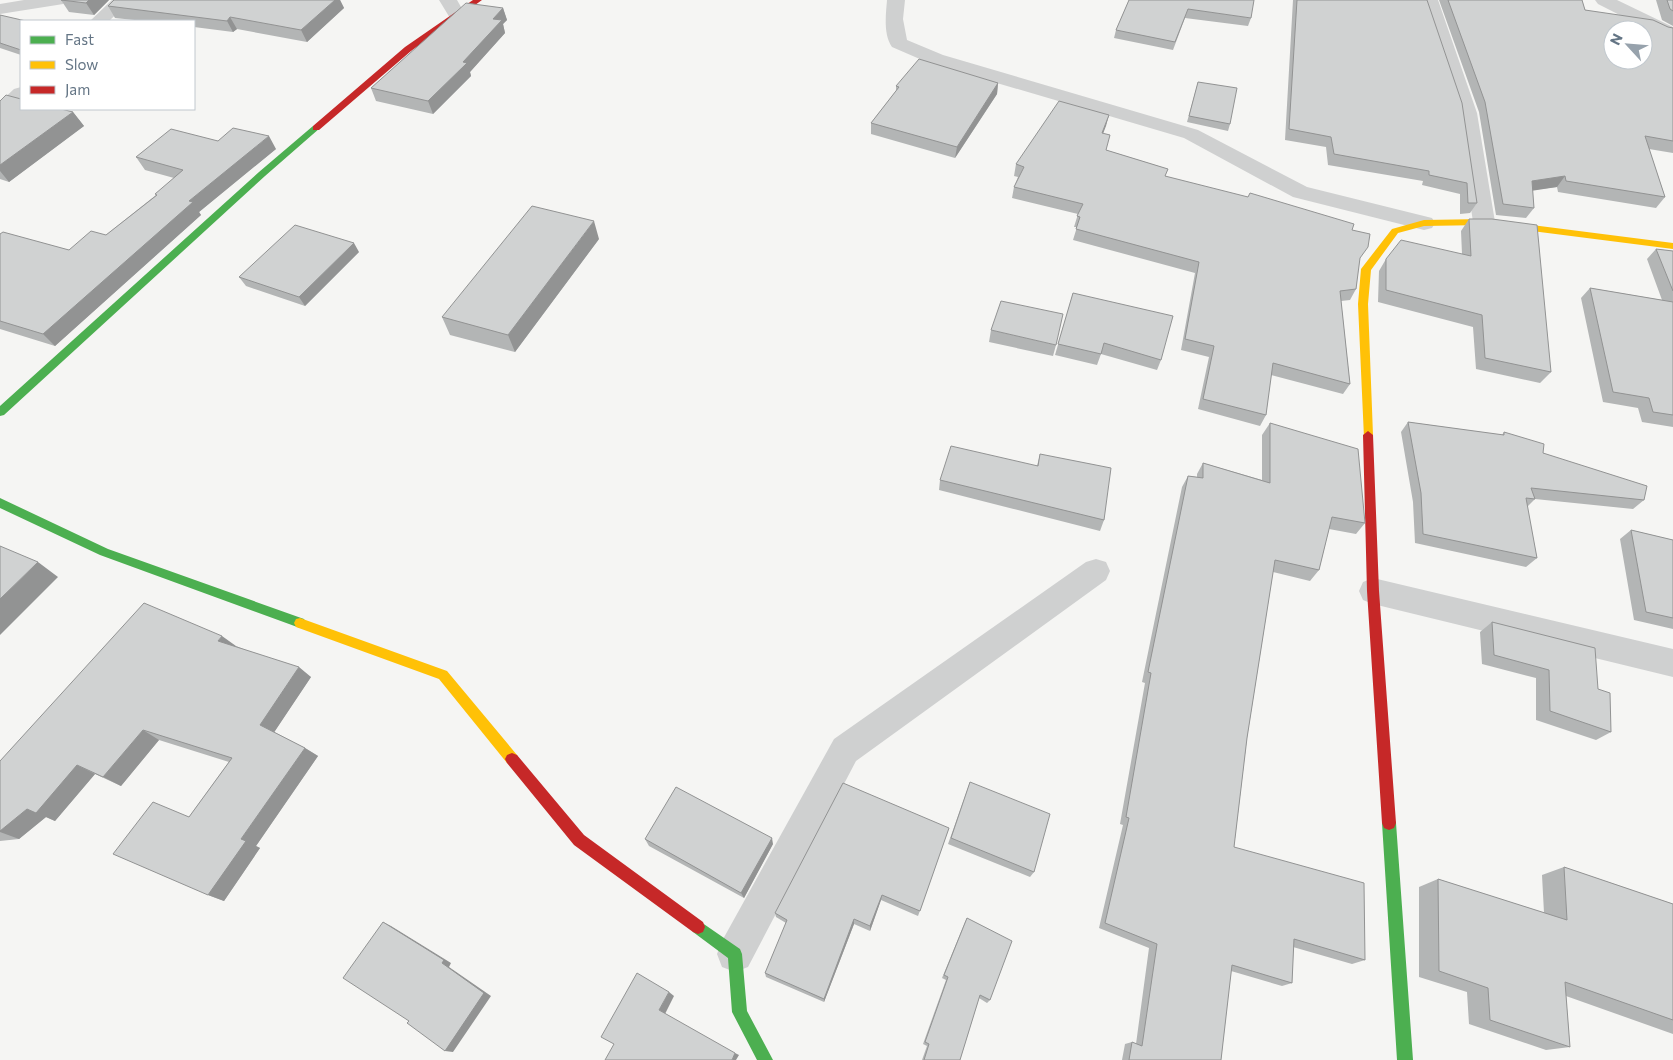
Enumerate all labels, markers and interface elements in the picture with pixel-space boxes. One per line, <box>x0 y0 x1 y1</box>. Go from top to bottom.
legend <box>20 20 195 110</box>
north arrow <box>1603 20 1653 70</box>
text: Fast <box>65 30 94 48</box>
text: N <box>1606 31 1626 48</box>
text: Slow <box>65 55 98 73</box>
text: Jam <box>65 80 90 98</box>

